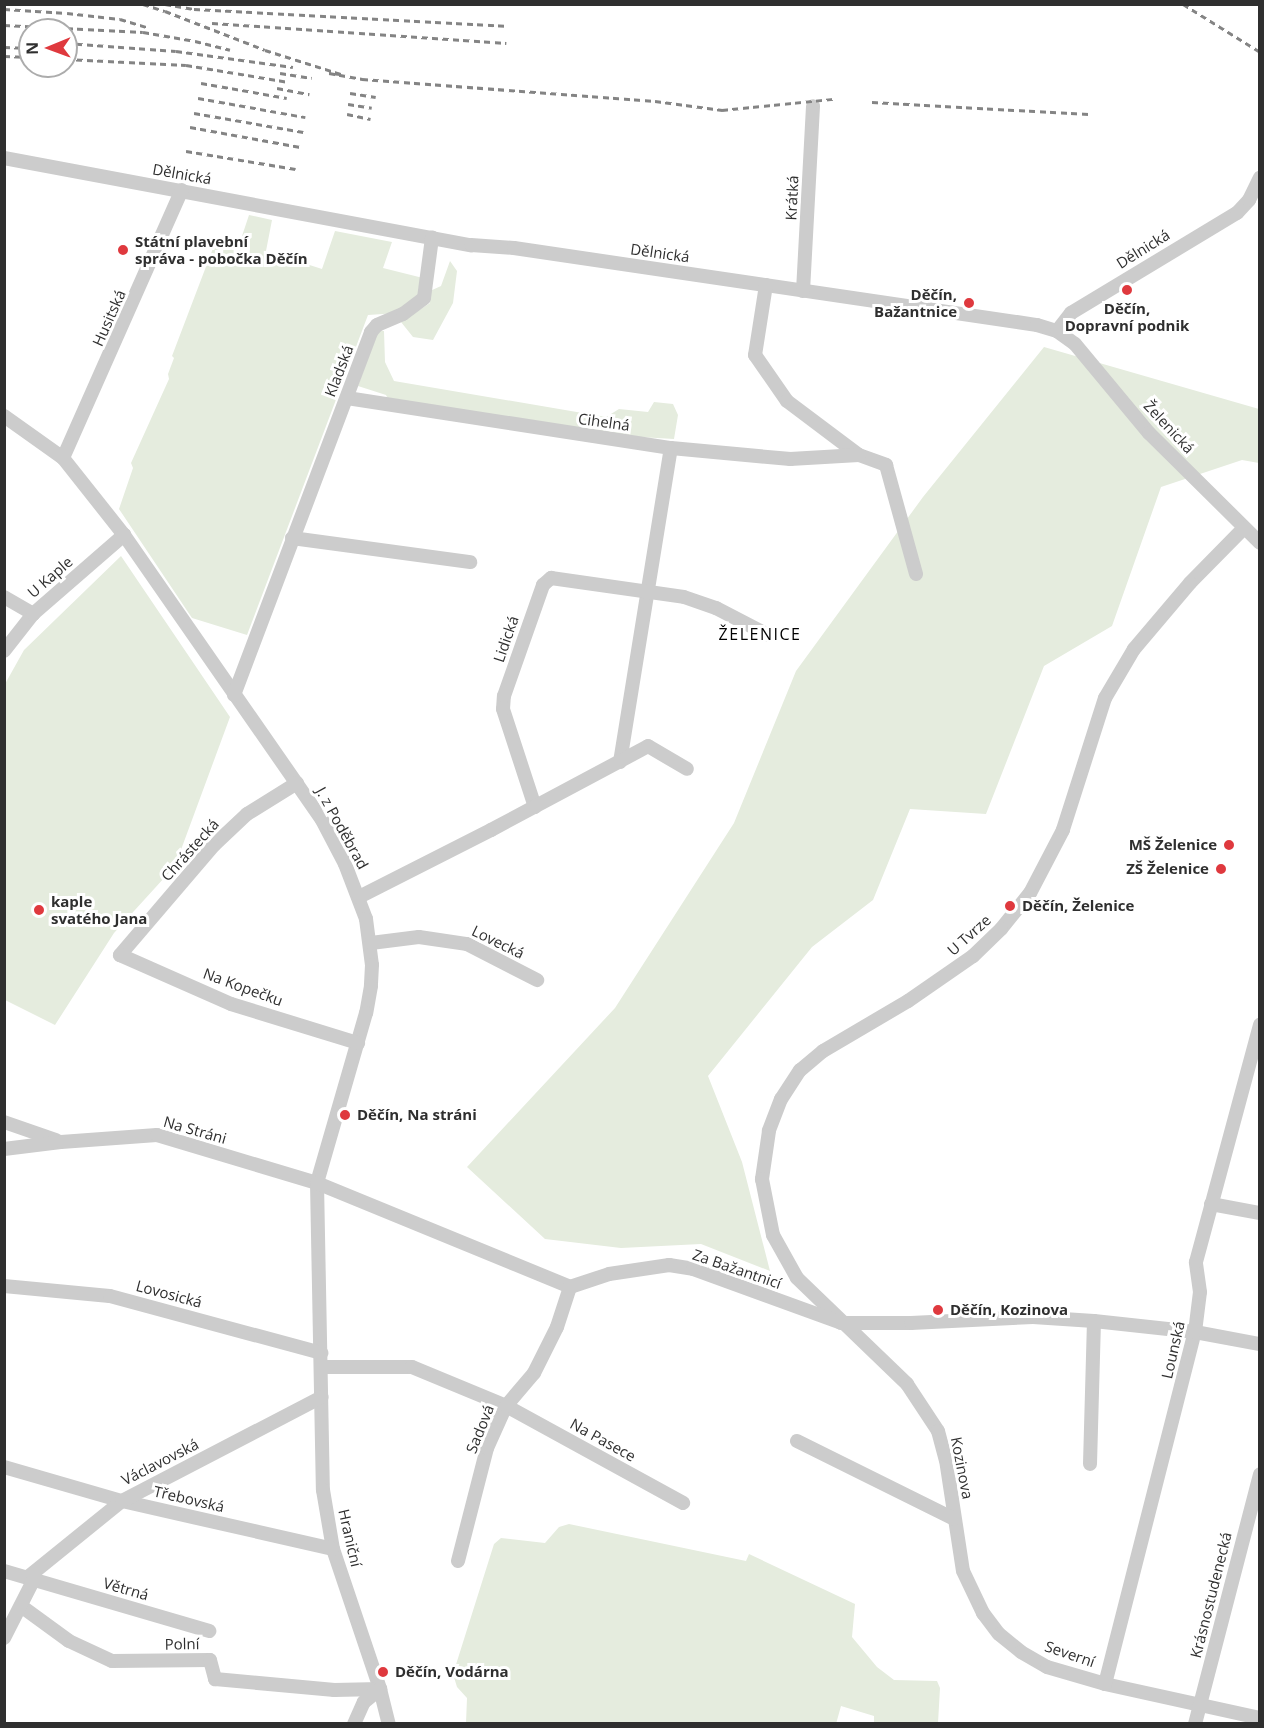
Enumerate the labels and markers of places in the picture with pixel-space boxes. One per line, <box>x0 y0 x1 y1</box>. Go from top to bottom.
place label: Státní plavební správa - pobočka Děčín <box>135 232 308 267</box>
marker: Státní plavební správa - pobočka Děčín <box>116 243 130 257</box>
marker: Děčín, Dopravní podnik <box>1120 283 1134 297</box>
place label: Děčín, Bažantnice <box>874 285 957 320</box>
marker: Děčín, Bažantnice <box>962 296 976 310</box>
place label: Děčín, Dopravní podnik <box>1065 299 1189 334</box>
place label: MŠ Želenice <box>1129 836 1217 854</box>
marker: MŠ Želenice <box>1222 838 1236 852</box>
place label: ZŠ Želenice <box>1126 860 1209 878</box>
marker: ZŠ Želenice <box>1214 862 1228 876</box>
place label: kaple svatého Jana <box>51 892 147 927</box>
place label: Děčín, Želenice <box>1022 897 1134 915</box>
marker: Děčín, Želenice <box>1003 899 1017 913</box>
marker: kaple svatého Jana <box>32 903 46 917</box>
place label: Děčín, Na stráni <box>357 1106 477 1124</box>
marker: Děčín, Na stráni <box>338 1108 352 1122</box>
place label: Děčín, Kozinova <box>950 1301 1068 1319</box>
marker: Děčín, Kozinova <box>931 1303 945 1317</box>
place label: Děčín, Vodárna <box>395 1663 509 1681</box>
marker: Děčín, Vodárna <box>376 1665 390 1679</box>

